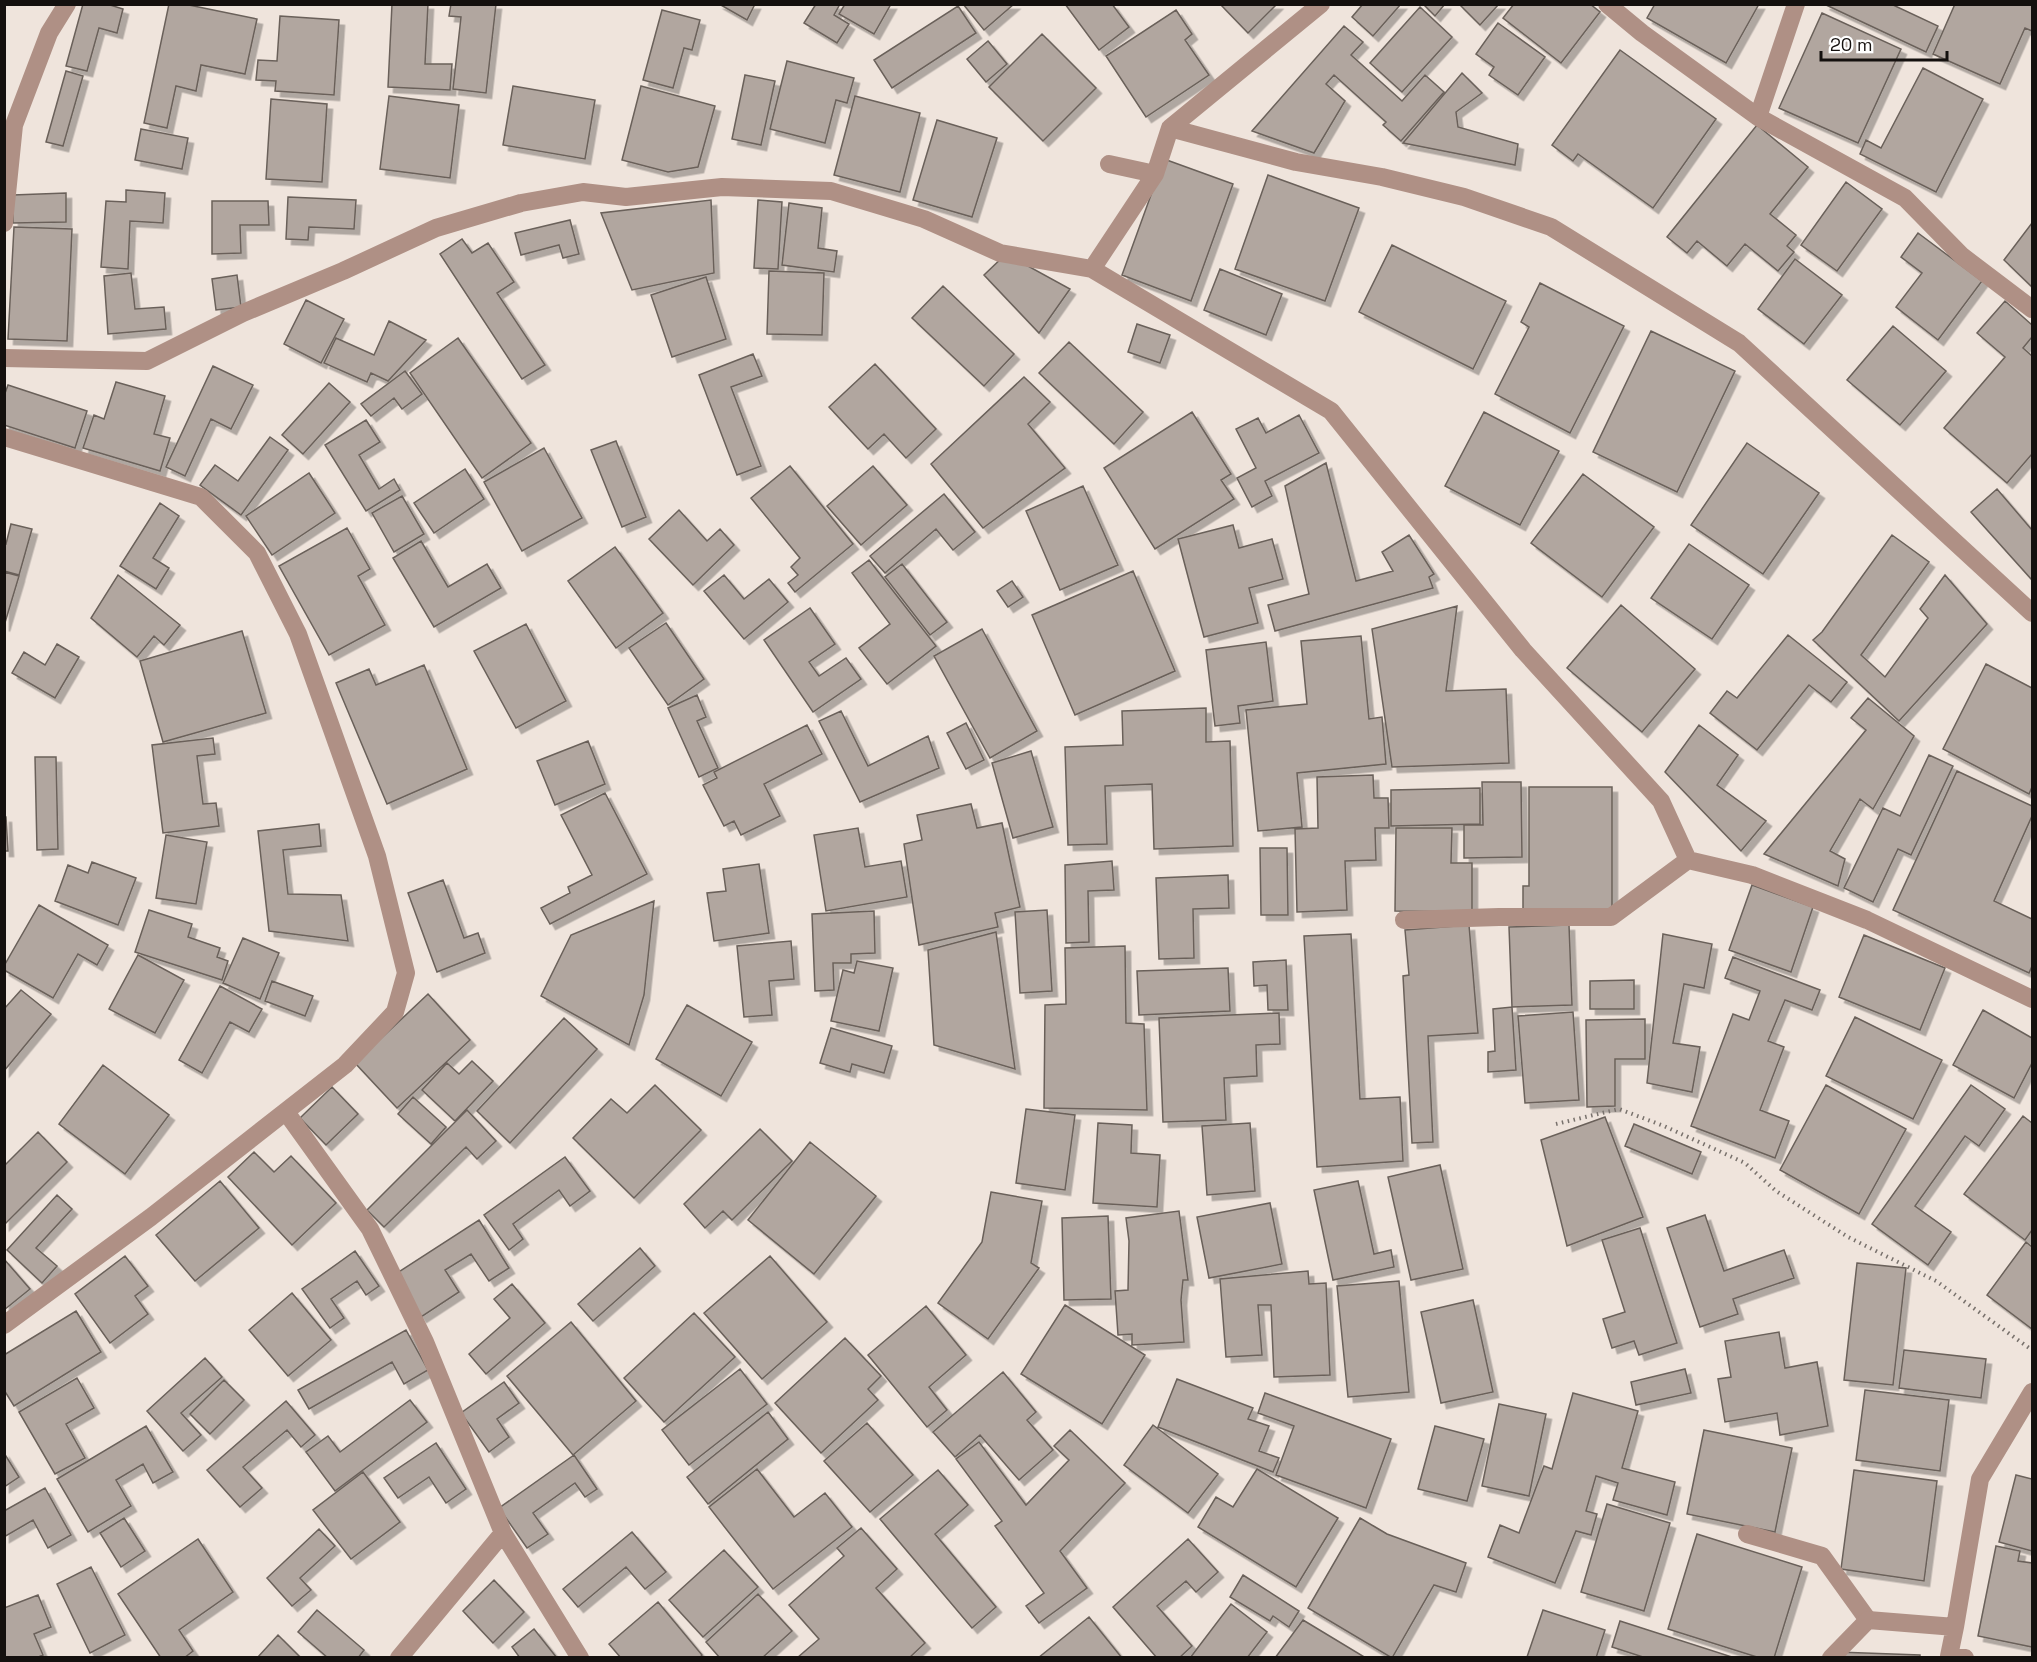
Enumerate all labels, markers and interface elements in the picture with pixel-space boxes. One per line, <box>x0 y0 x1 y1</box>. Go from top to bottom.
scale bar <box>1821 24 1947 62</box>
text: 20 m <box>1830 33 1873 56</box>

